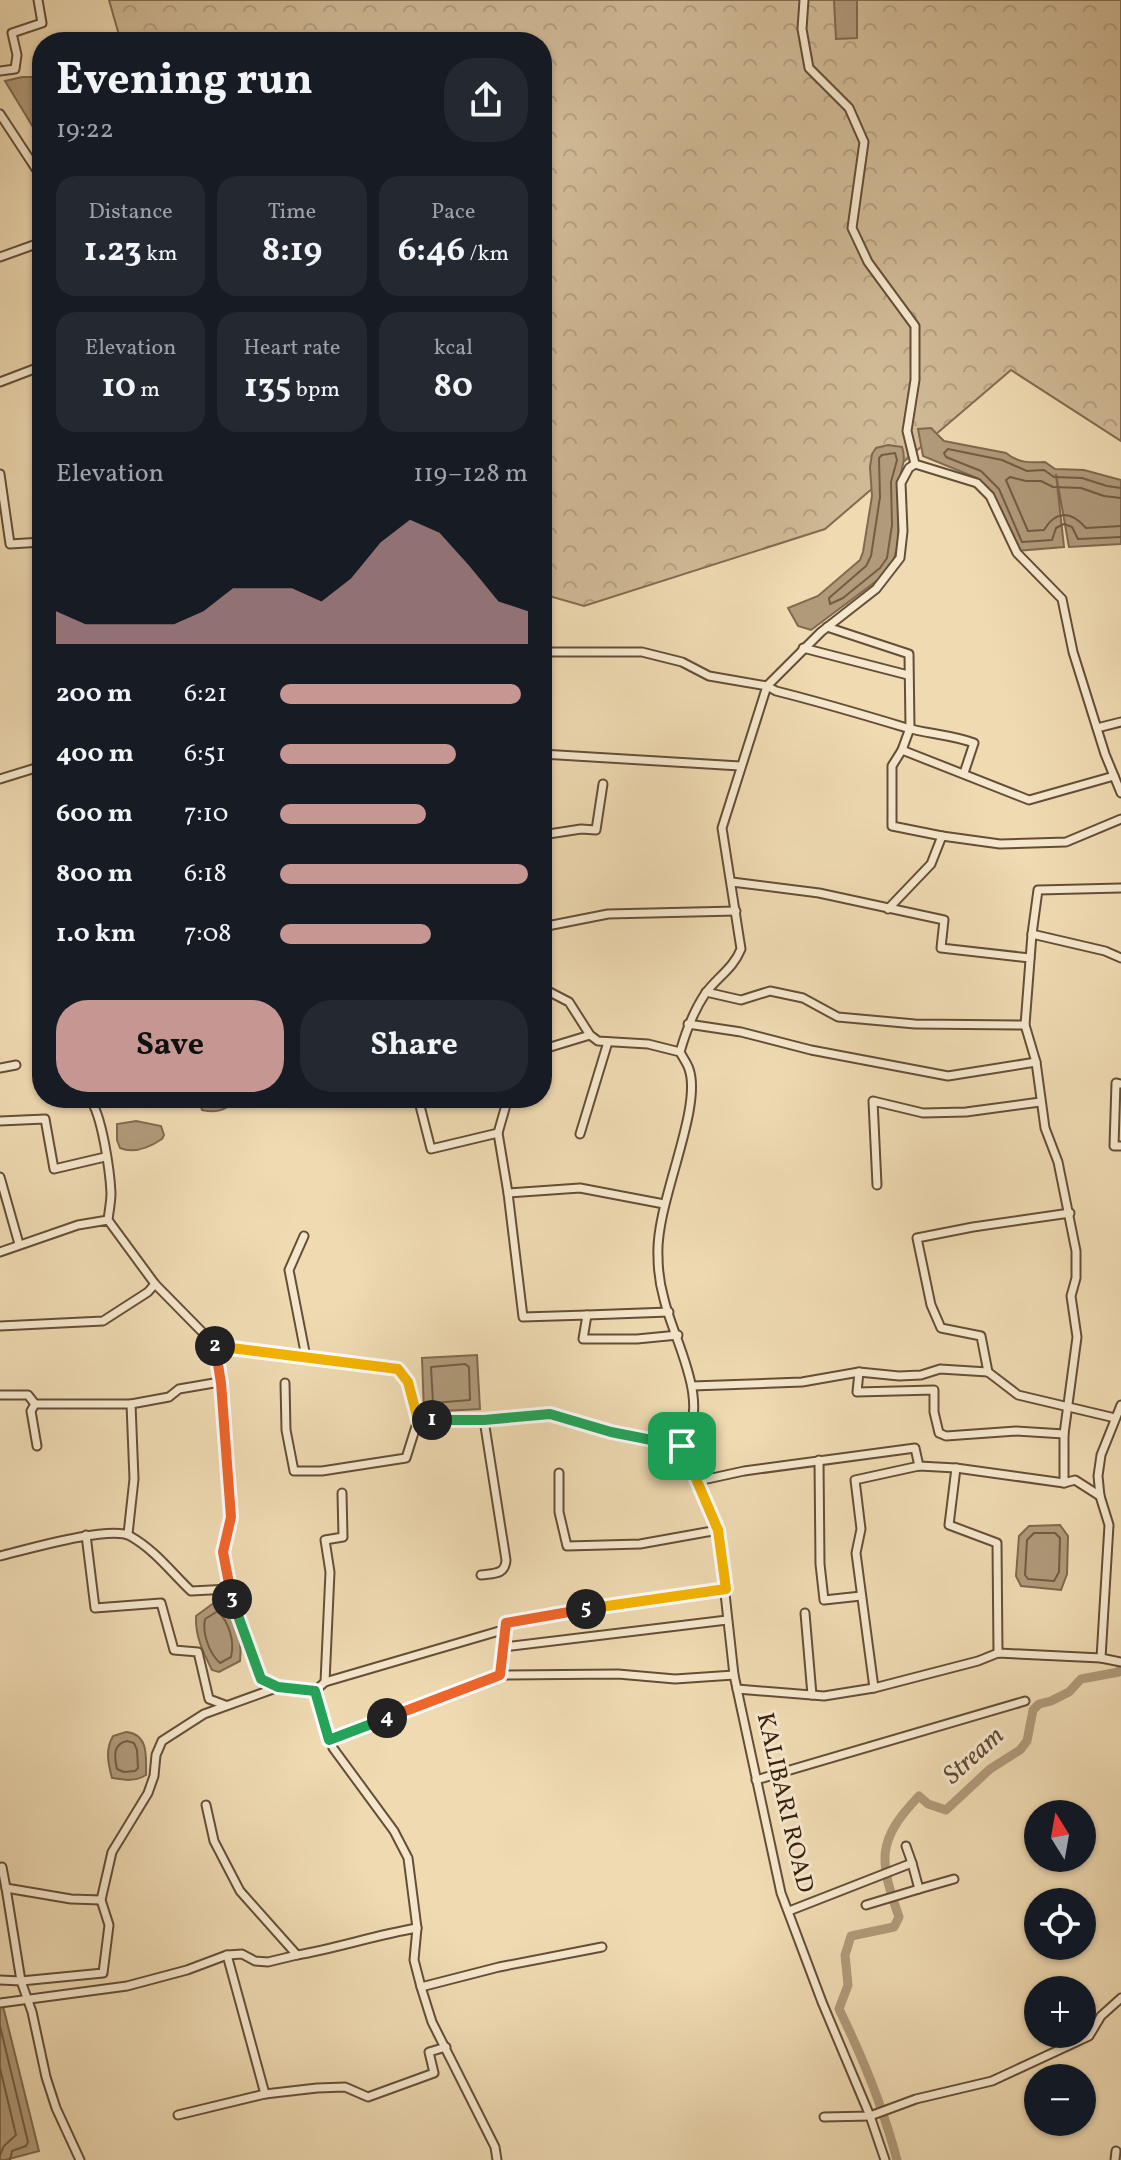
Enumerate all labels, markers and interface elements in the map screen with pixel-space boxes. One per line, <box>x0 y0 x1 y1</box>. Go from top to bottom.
text: Evening run <box>56 51 313 112</box>
button: share <box>444 58 528 142</box>
text: 19:22 <box>56 112 114 148</box>
text: Distance <box>89 197 173 228</box>
text: Time <box>268 197 316 228</box>
text: Pace <box>431 197 475 228</box>
text: 1.23 <box>84 228 142 275</box>
text: 8:19 <box>262 228 322 275</box>
text: 6:46 <box>398 228 465 275</box>
text: km <box>142 239 178 270</box>
text: /km <box>465 239 509 270</box>
text: Elevation <box>85 333 176 364</box>
text: Heart rate <box>243 333 341 364</box>
text: kcal <box>434 333 473 364</box>
text: 10 <box>101 364 136 411</box>
text: 135 <box>244 364 291 411</box>
text: 80 <box>434 364 473 411</box>
text: m <box>136 375 160 406</box>
text: bpm <box>291 375 340 406</box>
text: Elevation <box>56 456 164 492</box>
text: 119–128 m <box>413 456 528 492</box>
text: 200 m <box>56 676 132 712</box>
text: 6:21 <box>184 676 227 712</box>
text: 400 m <box>56 736 134 772</box>
text: 6:51 <box>184 736 226 772</box>
text: 600 m <box>56 796 133 832</box>
text: 7:10 <box>184 796 228 832</box>
text: 800 m <box>56 856 133 892</box>
text: 6:18 <box>184 856 227 892</box>
text: 1.0 km <box>56 916 136 952</box>
text: 7:08 <box>184 916 232 952</box>
button: Save <box>56 1000 284 1092</box>
button: Share <box>300 1000 528 1092</box>
pin: 2 <box>195 1326 235 1366</box>
text: 2 <box>209 1330 221 1361</box>
pin: 1 <box>412 1400 452 1440</box>
text: 1 <box>428 1404 436 1435</box>
pin <box>648 1412 716 1480</box>
icon: arrive <box>660 1424 704 1468</box>
pin: 3 <box>212 1579 252 1619</box>
text: 3 <box>226 1583 238 1614</box>
pin: 5 <box>566 1589 606 1629</box>
text: 5 <box>581 1593 591 1624</box>
pin: 4 <box>367 1698 407 1738</box>
text: 4 <box>380 1702 394 1733</box>
street label: KALIBARI ROAD <box>747 1710 821 1896</box>
water label: Stream <box>936 1719 1012 1793</box>
north arrow <box>1024 1800 1096 1872</box>
map controls <box>1024 1800 1096 2136</box>
button: locate <box>1024 1888 1096 1960</box>
button: + <box>1024 1976 1096 2048</box>
button: − <box>1024 2064 1096 2136</box>

